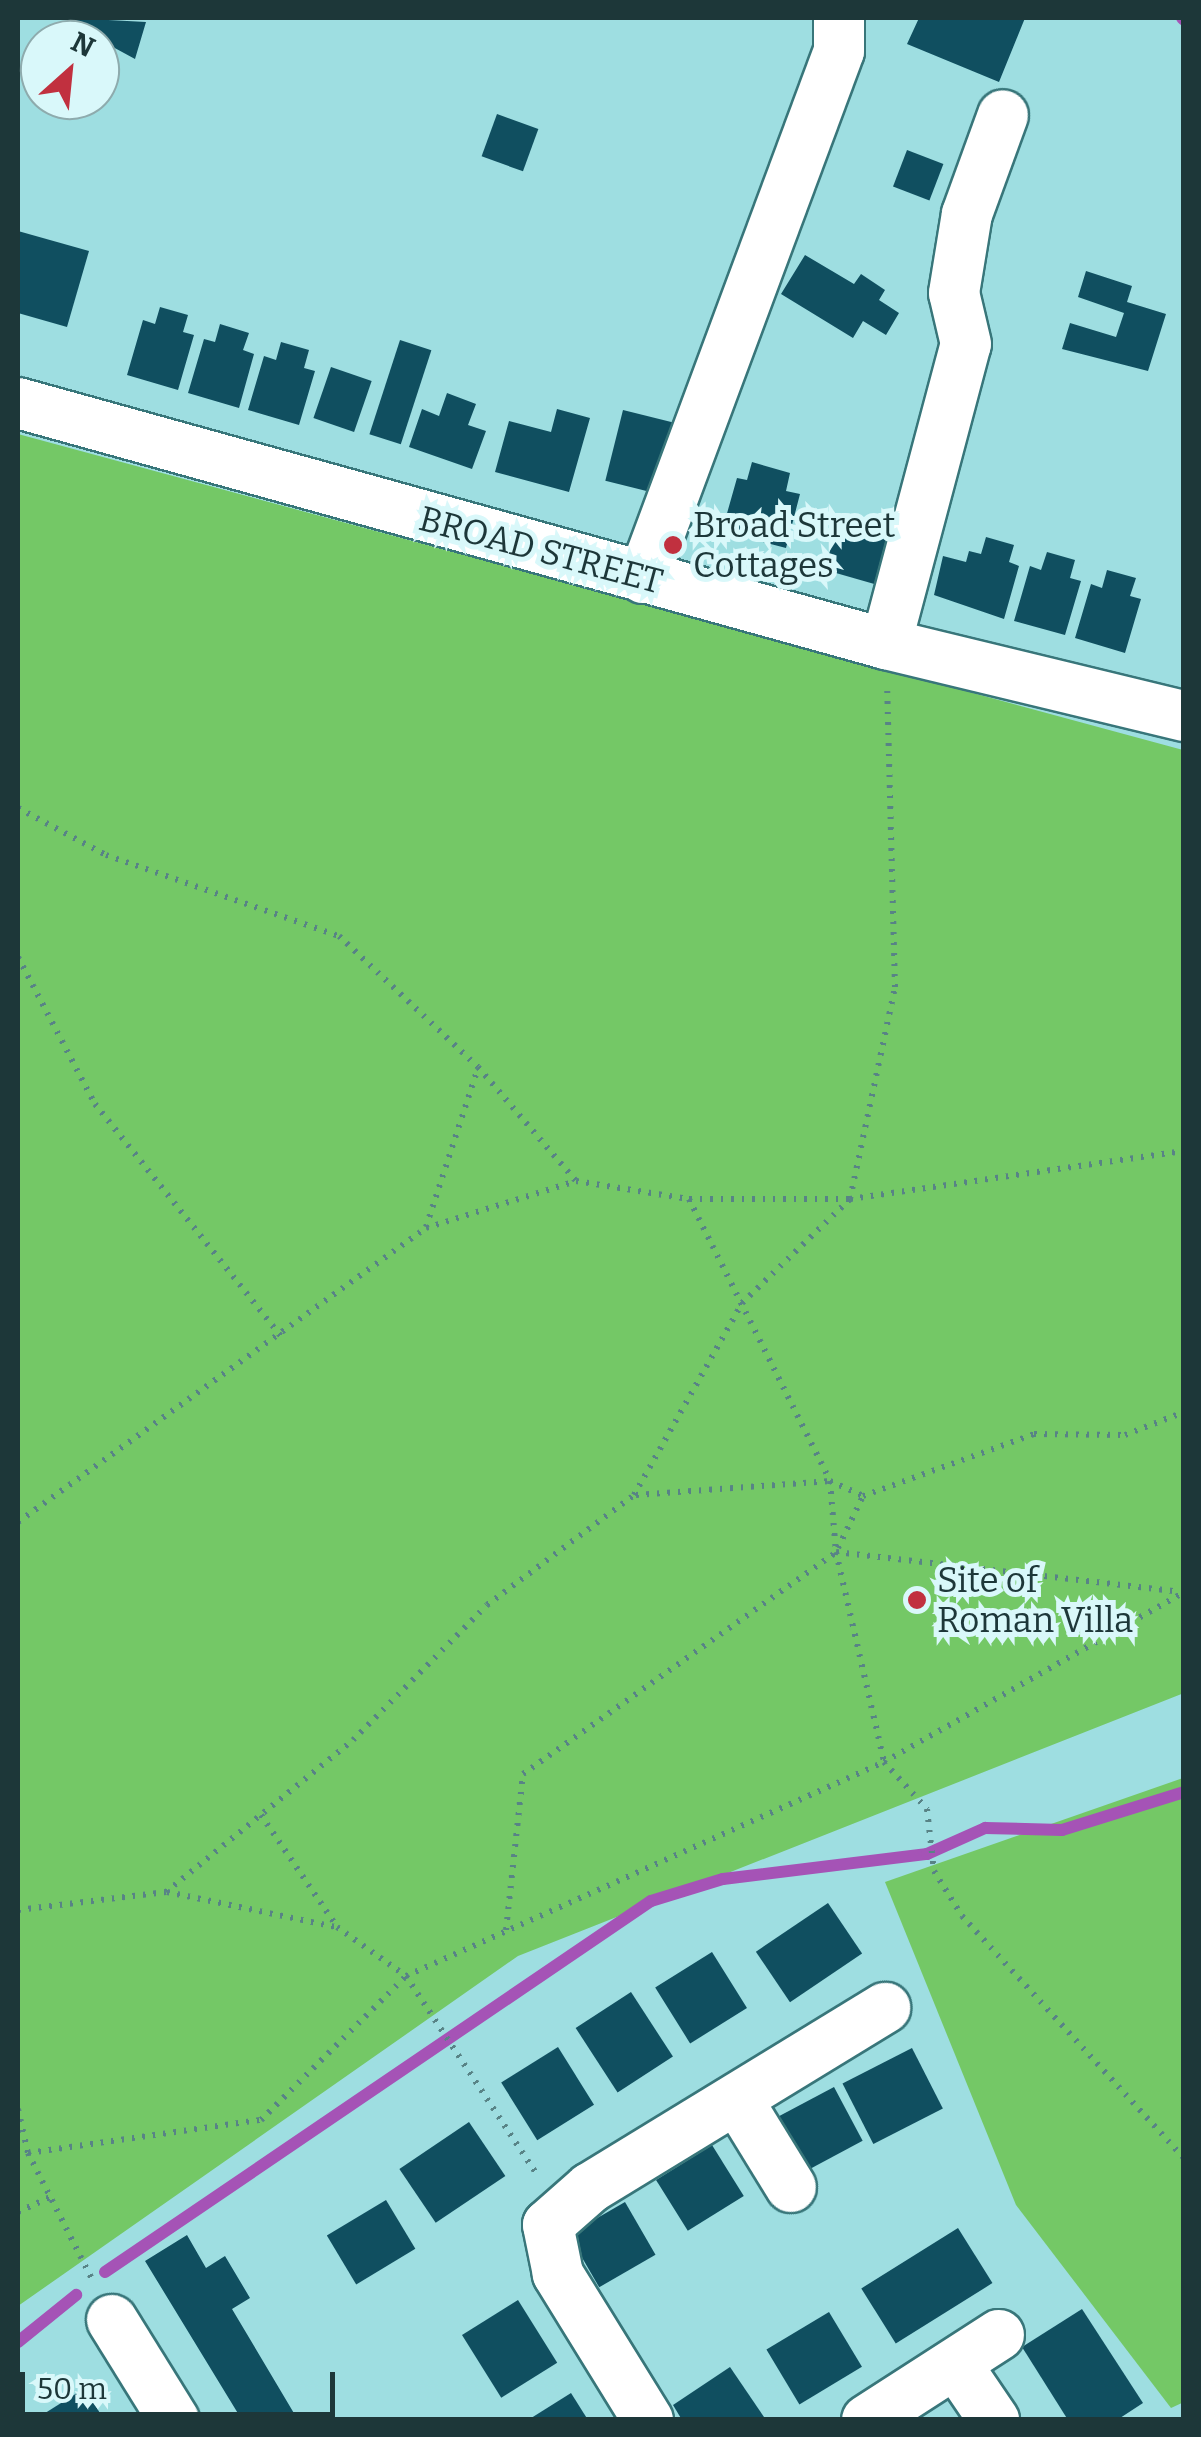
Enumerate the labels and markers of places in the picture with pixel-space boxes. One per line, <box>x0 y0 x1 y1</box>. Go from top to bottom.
place label: Broad Street Cottages <box>693 504 895 586</box>
marker: Broad Street Cottages <box>662 534 684 556</box>
place label: Site of Roman Villa <box>937 1559 1133 1641</box>
marker: Site of Roman Villa <box>906 1589 928 1611</box>

